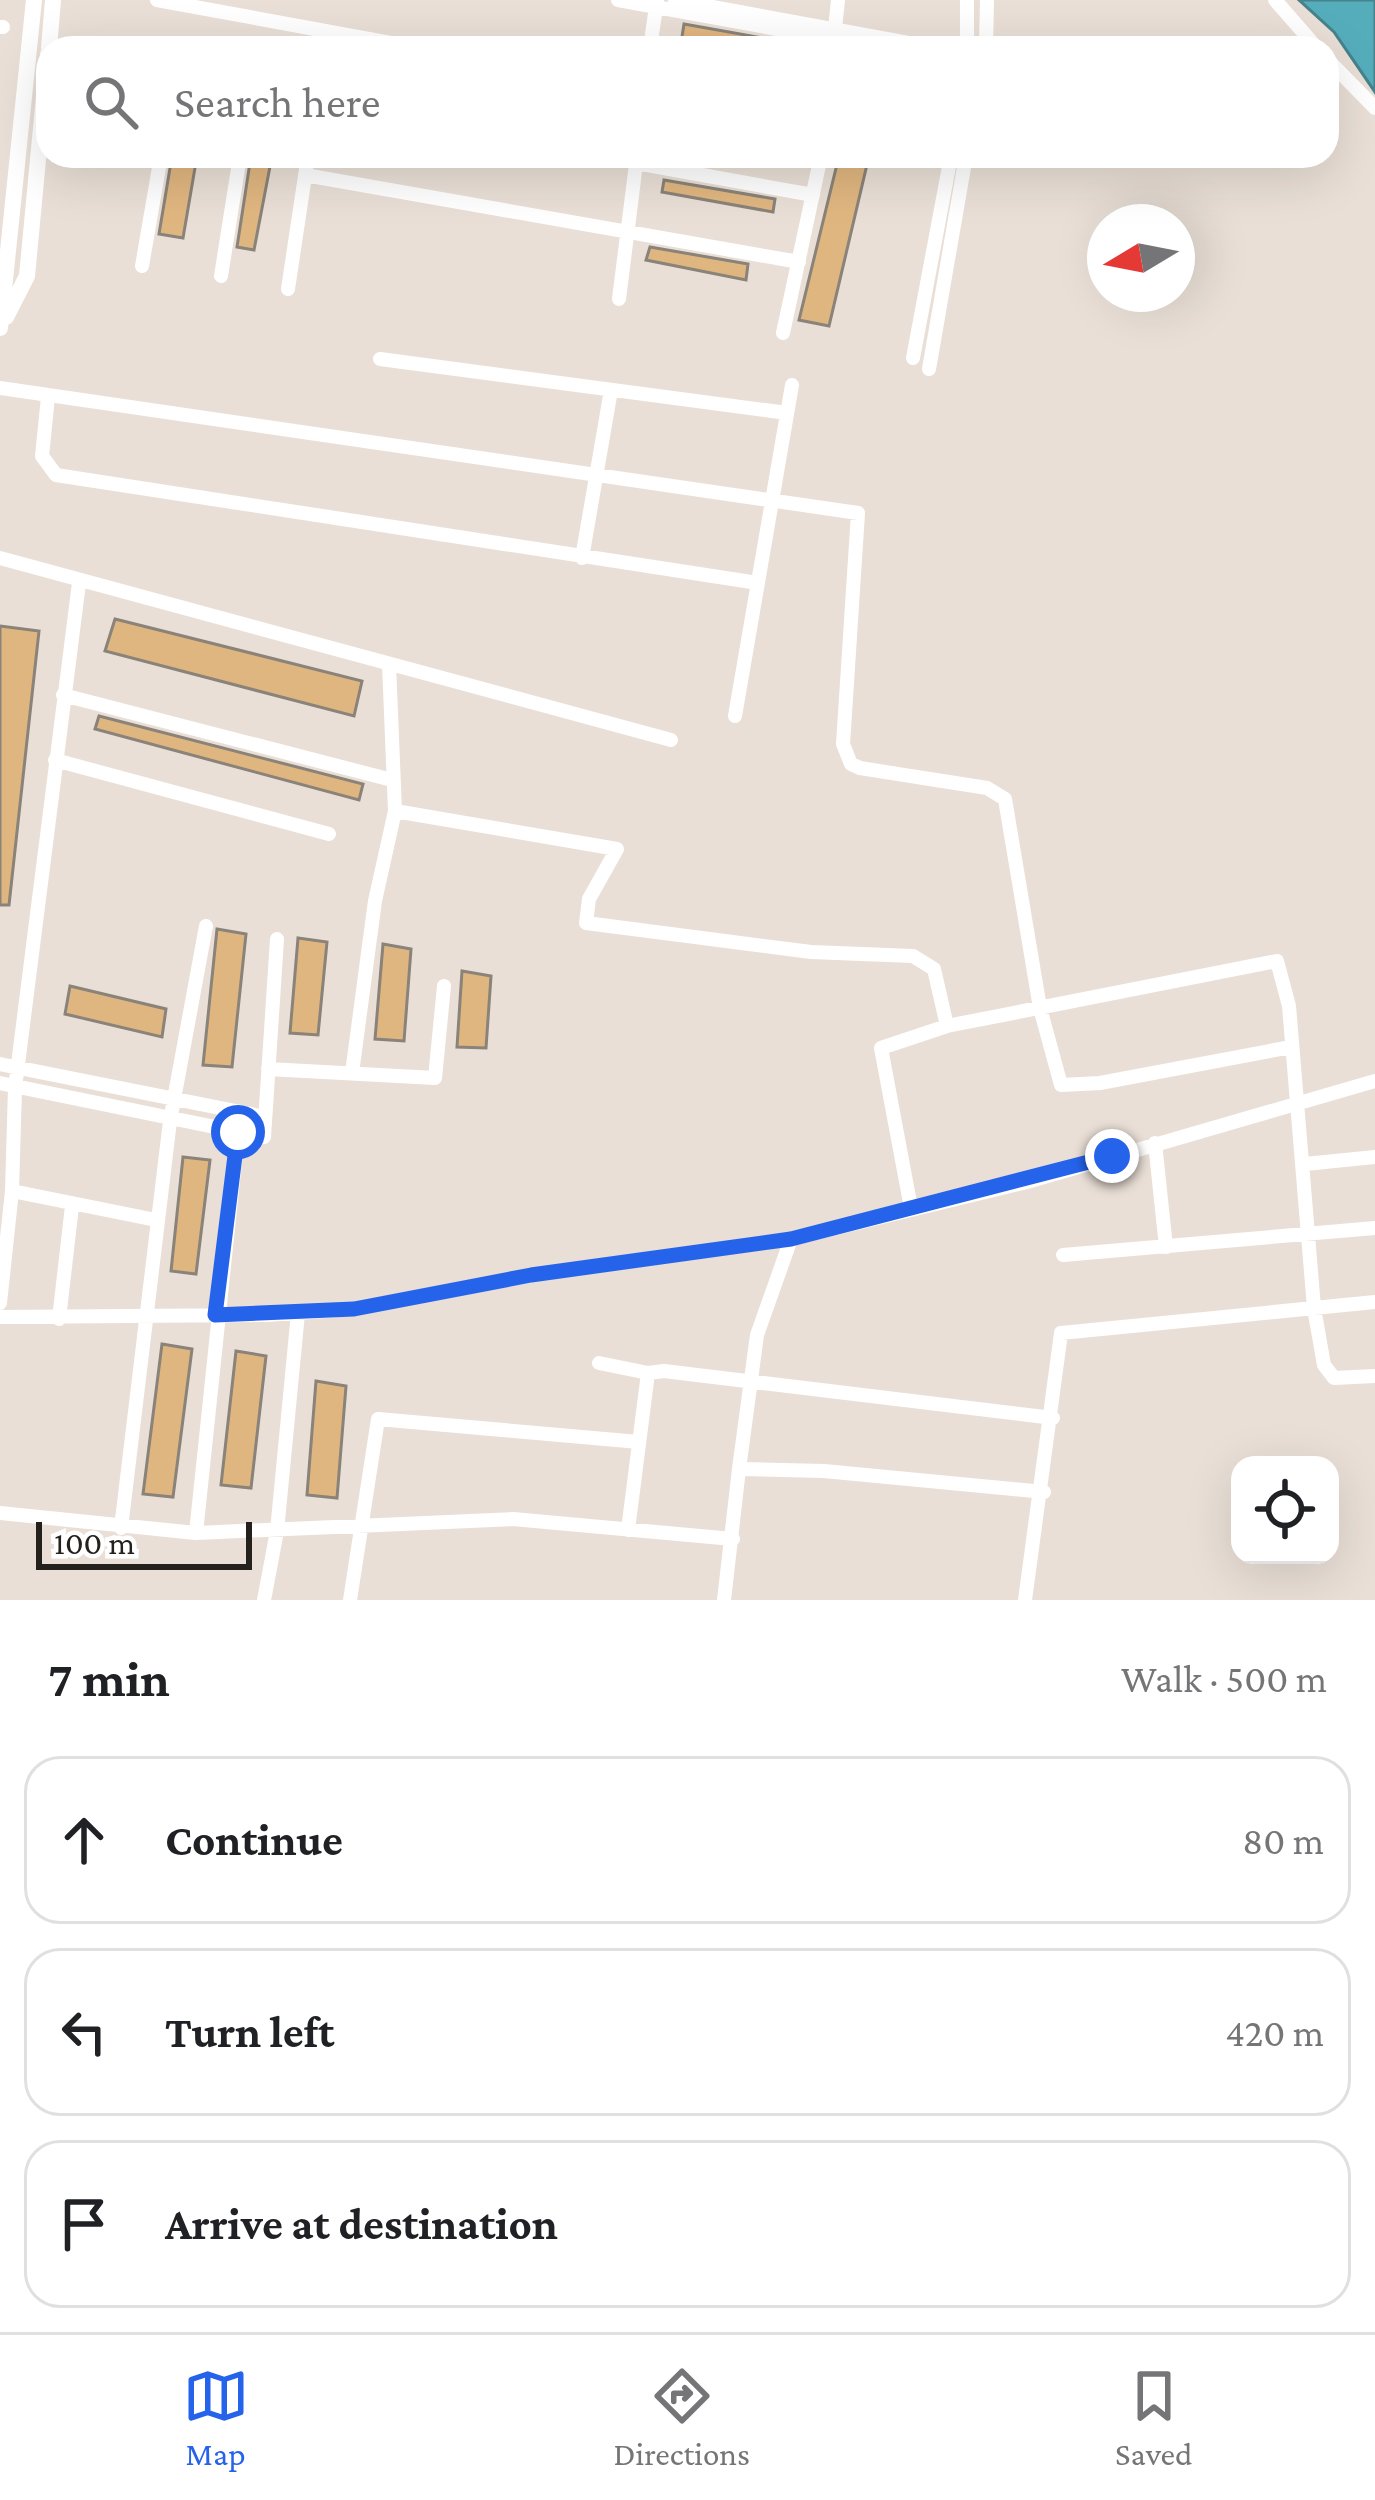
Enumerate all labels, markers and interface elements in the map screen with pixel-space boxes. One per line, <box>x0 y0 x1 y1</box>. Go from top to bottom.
search box <box>36 36 1339 168</box>
icon: search <box>78 69 144 135</box>
text: Search here <box>174 77 381 127</box>
north arrow <box>1087 204 1195 312</box>
route start <box>211 1105 265 1159</box>
route end <box>1085 1129 1139 1183</box>
map controls <box>1231 1456 1339 1564</box>
button: locate <box>1231 1456 1339 1564</box>
scale bar <box>36 1516 252 1569</box>
text: 100 m <box>54 1524 135 1561</box>
text: 7 min <box>48 1650 170 1707</box>
text: Walk · 500 m <box>1121 1657 1327 1700</box>
icon: ahead <box>51 1807 117 1873</box>
text: Continue <box>165 1815 343 1865</box>
text: 80 m <box>1242 1819 1324 1862</box>
icon: left <box>51 1999 117 2065</box>
text: Turn left <box>165 2007 334 2057</box>
text: 420 m <box>1225 2011 1324 2054</box>
icon: arrive <box>51 2191 117 2257</box>
text: Arrive at destination <box>165 2199 558 2249</box>
tab: Map <box>183 2363 249 2472</box>
tab: Directions <box>614 2363 750 2472</box>
tab: Saved <box>1115 2363 1192 2472</box>

